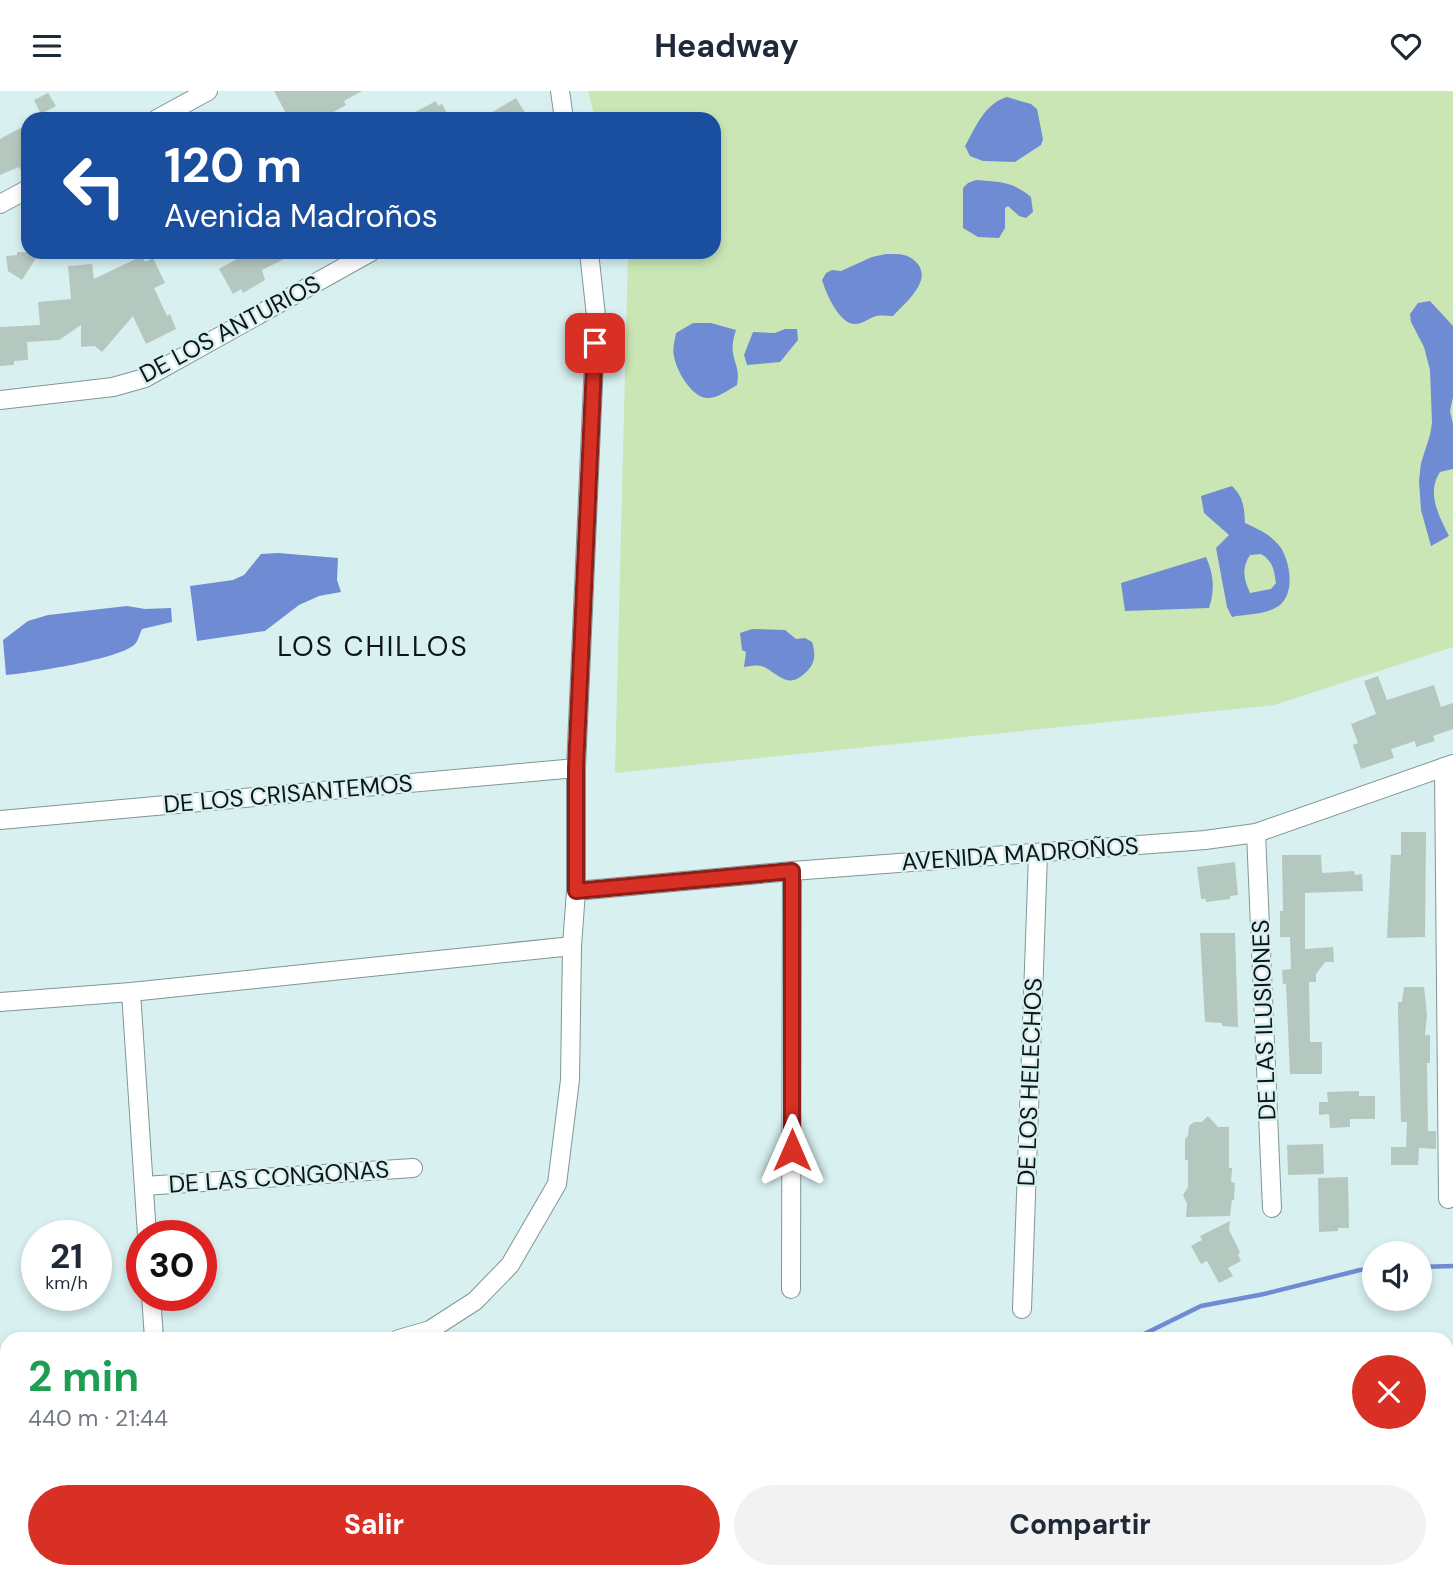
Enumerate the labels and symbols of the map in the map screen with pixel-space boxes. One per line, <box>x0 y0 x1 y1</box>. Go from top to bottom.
street label: DE LOS ANTURIOS <box>134 268 326 389</box>
pin <box>565 313 625 373</box>
district label: LOS CHILLOS <box>277 628 469 665</box>
street label: DE LOS CRISANTEMOS <box>162 767 414 820</box>
street label: AVENIDA MADROÑOS <box>900 830 1140 877</box>
street label: DE LAS ILUSIONES <box>1245 919 1282 1121</box>
street label: DE LOS HELECHOS <box>1010 977 1049 1187</box>
position arrow <box>755 1113 829 1187</box>
street label: DE LAS CONGONAS <box>168 1153 390 1200</box>
speed limit sign: 30 <box>126 1220 217 1311</box>

